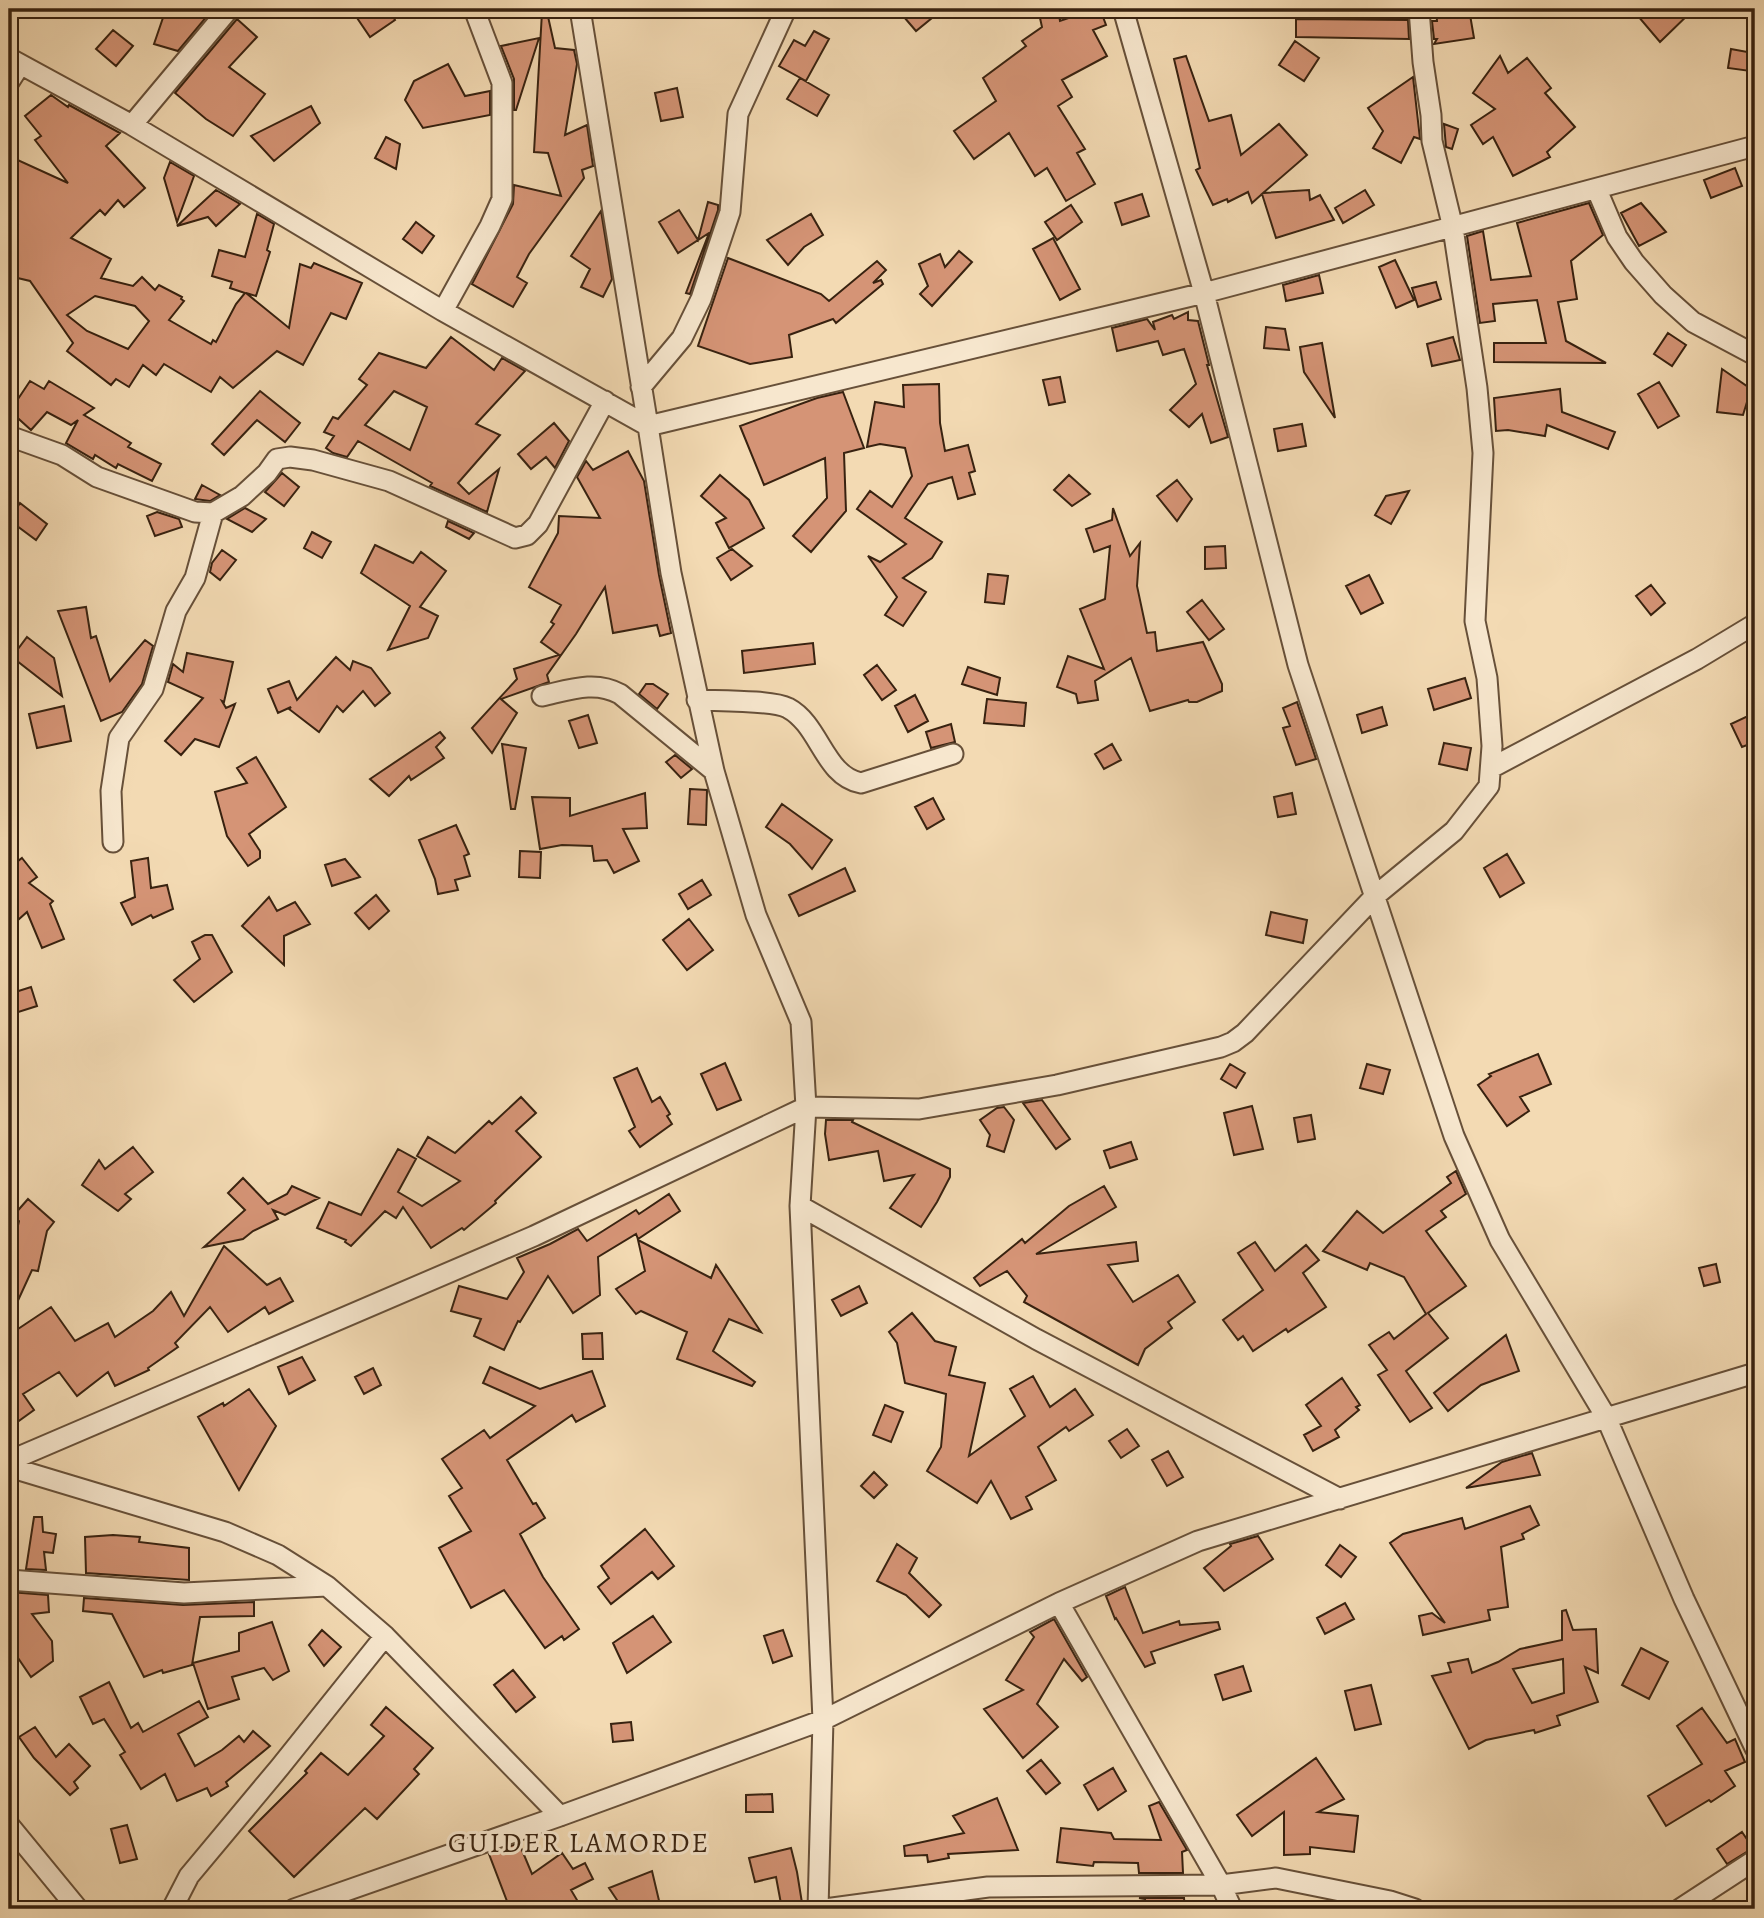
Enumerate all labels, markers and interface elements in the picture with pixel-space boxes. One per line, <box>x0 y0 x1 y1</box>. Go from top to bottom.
district label: GUIDER LAMORDE <box>448 1824 710 1862</box>

